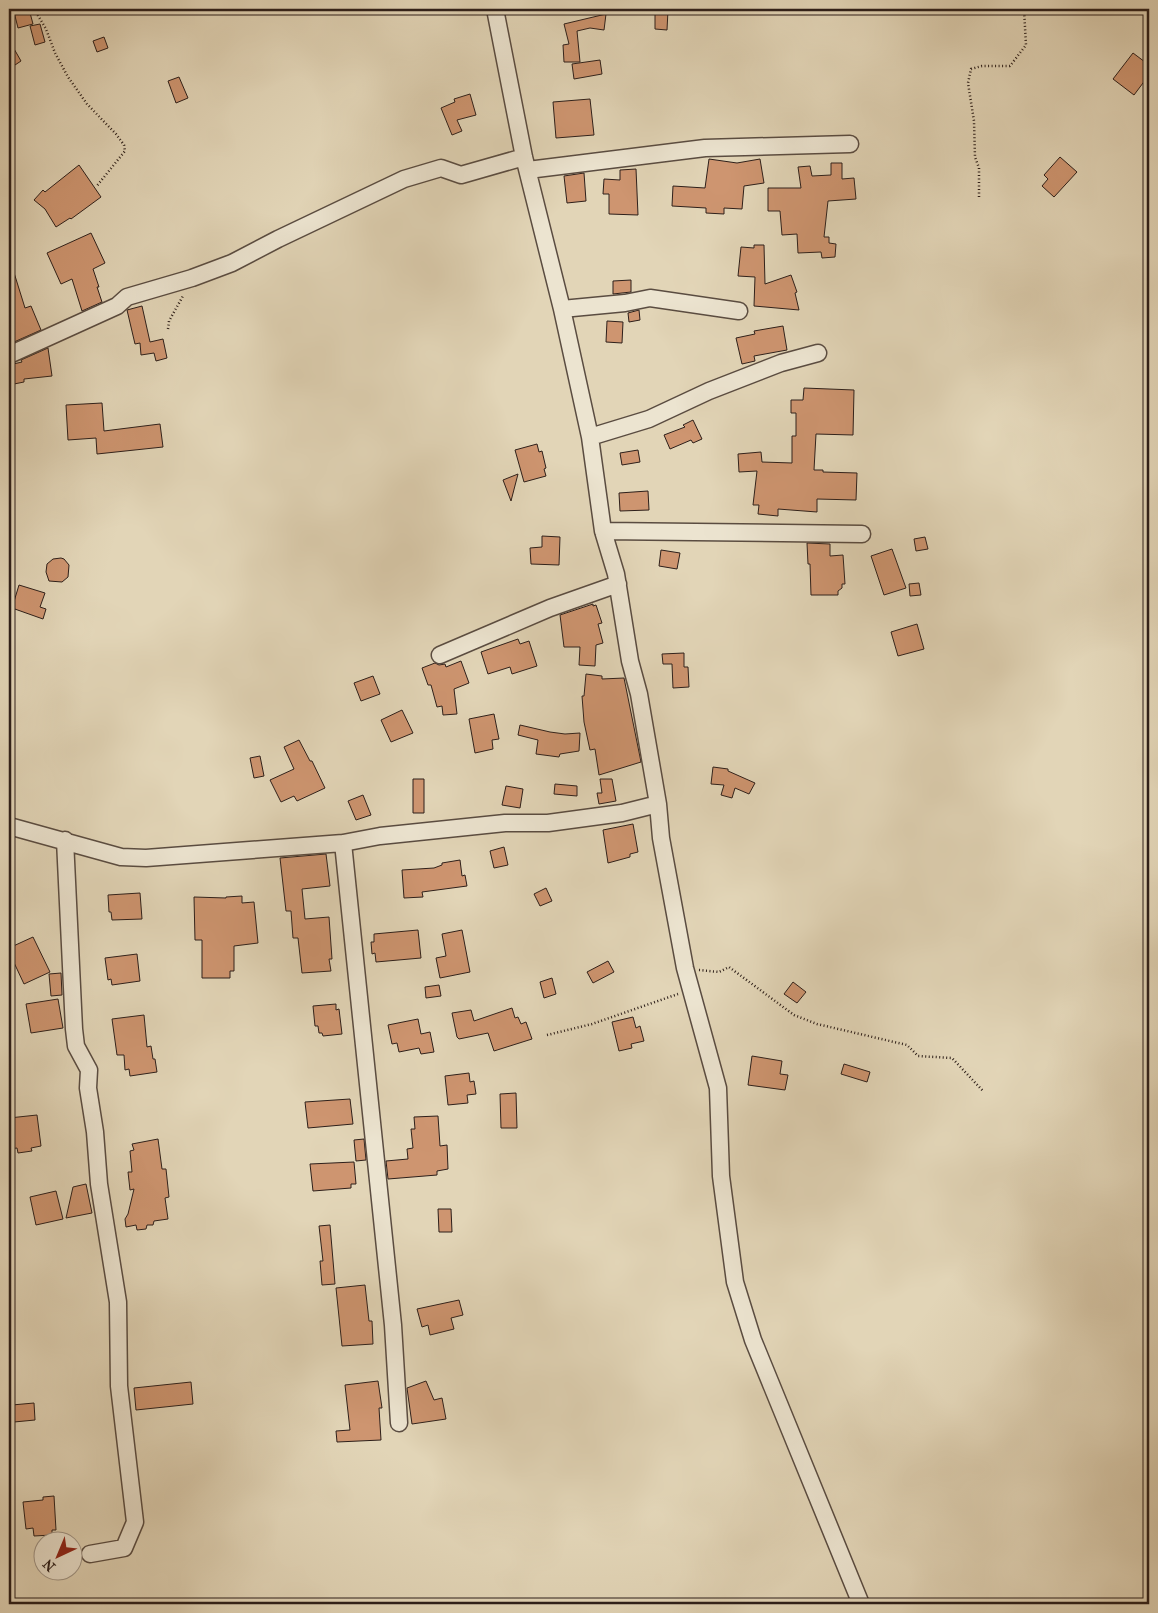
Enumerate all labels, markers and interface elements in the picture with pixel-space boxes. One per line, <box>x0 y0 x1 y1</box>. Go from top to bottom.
north arrow <box>32 1530 82 1580</box>
text: N <box>39 1555 59 1575</box>

